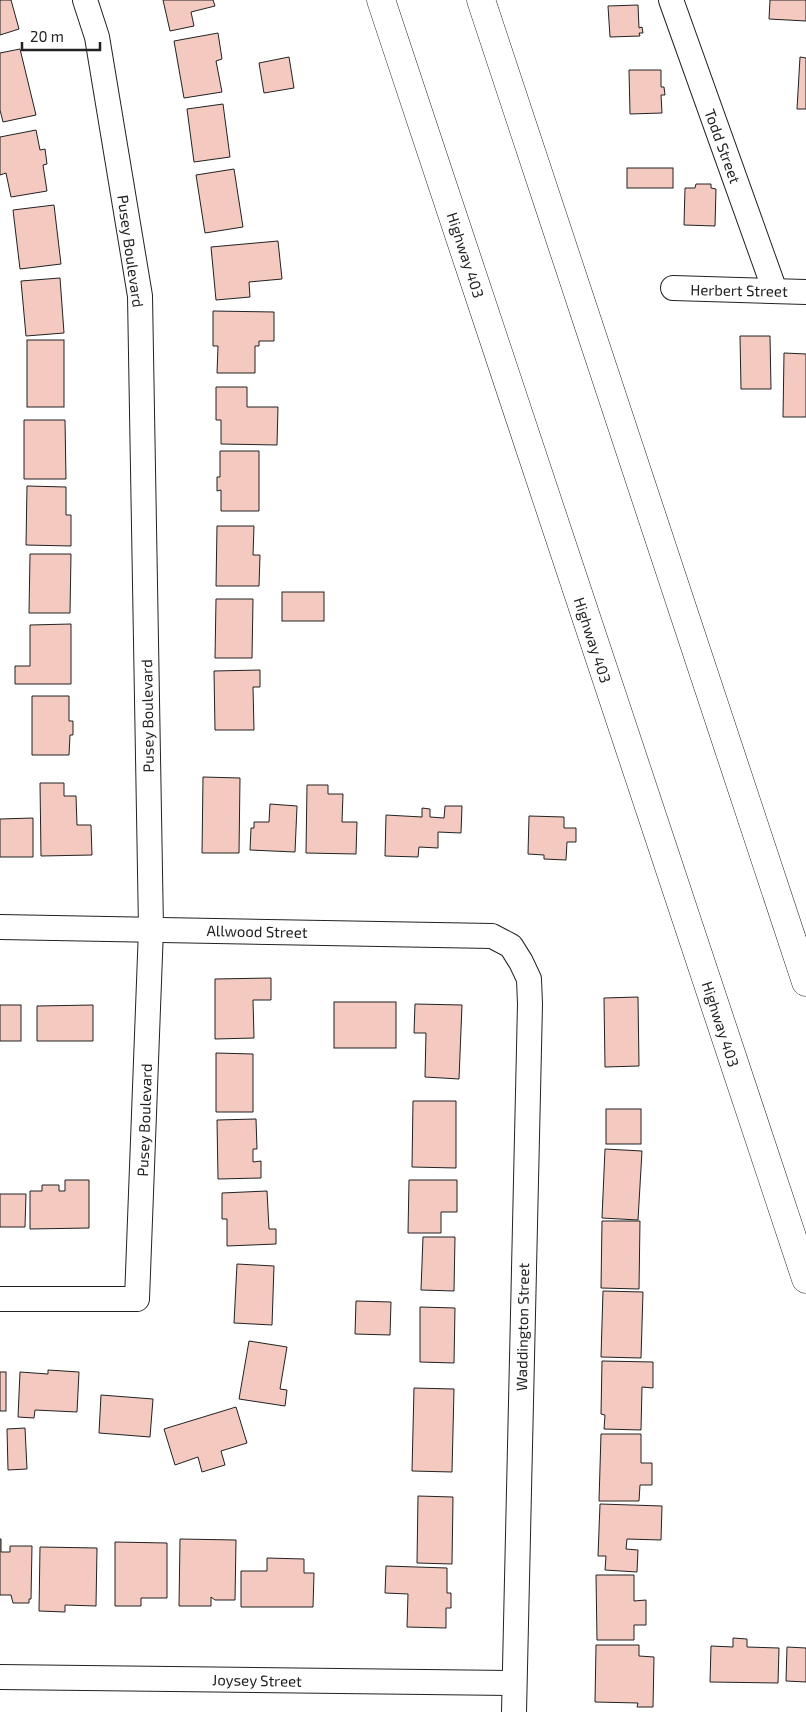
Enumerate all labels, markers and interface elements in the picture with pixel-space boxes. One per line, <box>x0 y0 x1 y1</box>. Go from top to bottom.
scale bar <box>22 20 100 52</box>
text: 20 m <box>30 27 64 45</box>
street label: Todd Street <box>701 106 745 186</box>
street label: Pusey Boulevard <box>114 194 148 308</box>
street label: Highway 403 <box>444 210 488 300</box>
street label: Herbert Street <box>690 280 788 300</box>
street label: Highway 403 <box>571 595 615 685</box>
street label: Pusey Boulevard <box>137 659 157 773</box>
street label: Allwood Street <box>206 921 308 941</box>
street label: Highway 403 <box>699 979 743 1069</box>
street label: Pusey Boulevard <box>133 1063 155 1177</box>
street label: Waddington Street <box>512 1262 532 1391</box>
street label: Joysey Street <box>212 1670 302 1690</box>

